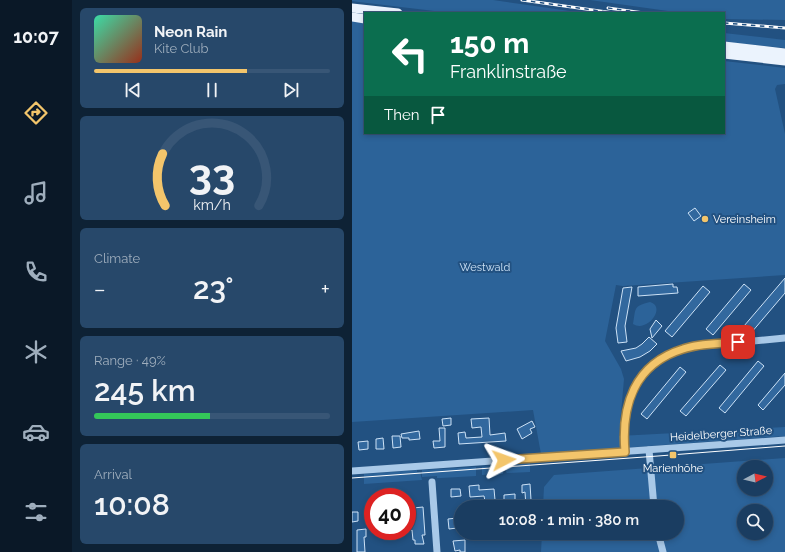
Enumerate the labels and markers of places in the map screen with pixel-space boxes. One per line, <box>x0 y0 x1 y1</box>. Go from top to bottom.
place label: Vereinsheim <box>713 213 776 226</box>
marker: Vereinsheim <box>700 214 710 224</box>
pin <box>721 325 755 359</box>
marker: Marienhöhe <box>668 450 678 460</box>
place label: Marienhöhe <box>643 462 704 475</box>

